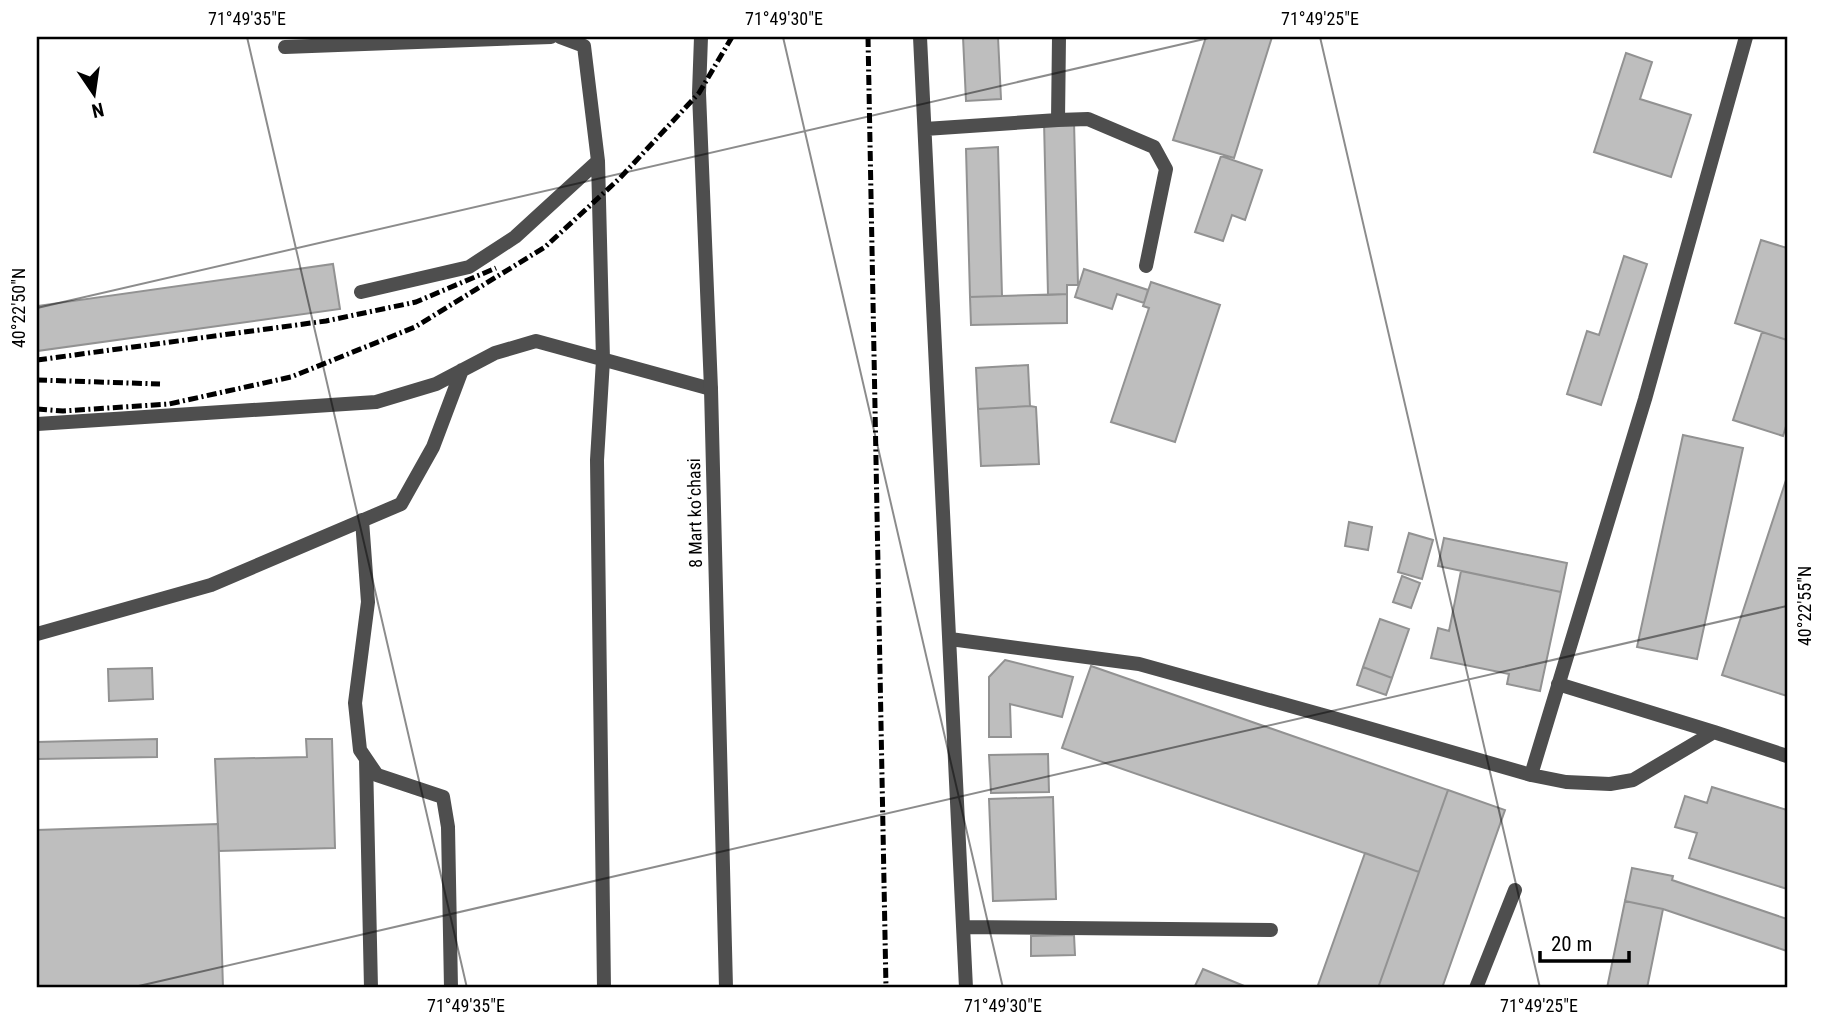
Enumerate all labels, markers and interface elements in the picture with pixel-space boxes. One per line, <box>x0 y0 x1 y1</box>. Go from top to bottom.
text: 71°49'35"E <box>208 8 286 29</box>
text: 71°49'30"E <box>745 8 823 29</box>
text: 71°49'25"E <box>1281 8 1359 29</box>
north arrow <box>60 60 130 130</box>
text: N <box>89 98 106 123</box>
text: 40°22'50"N <box>8 268 29 348</box>
street label: 8 Mart koʻchasi <box>683 458 706 568</box>
text: 40°22'55"N <box>1794 566 1815 646</box>
scale bar <box>1540 920 1630 964</box>
text: 20 m <box>1551 932 1592 956</box>
text: 71°49'35"E <box>427 995 505 1016</box>
text: 71°49'30"E <box>964 995 1042 1016</box>
text: 71°49'25"E <box>1500 995 1578 1016</box>

